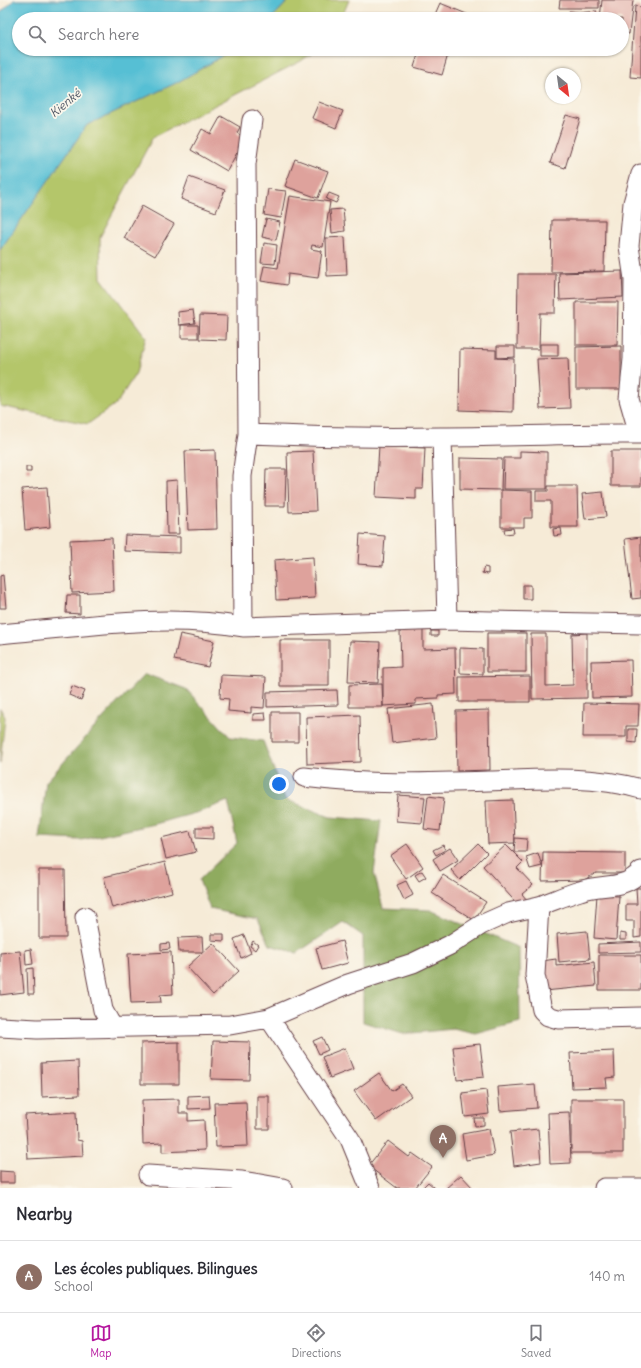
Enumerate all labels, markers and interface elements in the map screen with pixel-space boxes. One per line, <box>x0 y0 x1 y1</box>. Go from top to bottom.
search box <box>12 12 629 56</box>
icon: search <box>26 23 48 45</box>
text: Search here <box>58 25 139 44</box>
north arrow <box>545 68 581 104</box>
water label: Kienké <box>46 85 85 120</box>
your location <box>269 774 289 794</box>
pin: A <box>430 1125 456 1158</box>
text: Nearby <box>16 1203 72 1225</box>
text: Les écoles publiques. Bilingues <box>54 1259 257 1278</box>
text: A <box>25 1268 33 1285</box>
text: 140 m <box>589 1268 625 1285</box>
text: School <box>54 1278 93 1295</box>
tab: Map <box>90 1322 112 1360</box>
tab: Directions <box>292 1322 341 1360</box>
tab: Saved <box>521 1322 551 1360</box>

